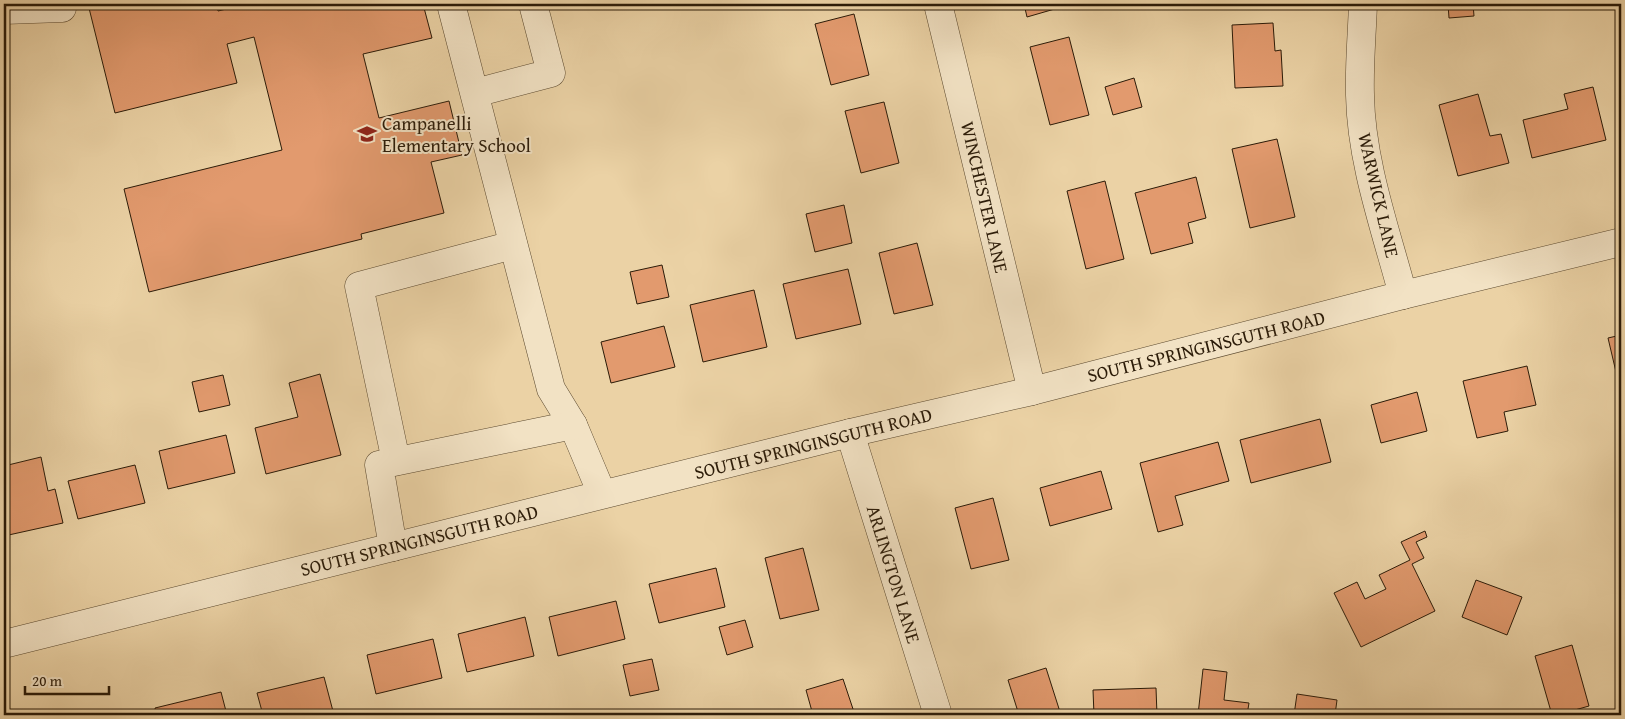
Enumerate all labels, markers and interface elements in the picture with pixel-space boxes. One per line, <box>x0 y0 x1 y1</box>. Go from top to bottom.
place label: Campanelli Elementary School <box>382 109 531 159</box>
street label: WINCHESTER LANE <box>954 119 1016 276</box>
school or university icon: Campanelli Elementary School <box>356 123 378 145</box>
street label: WARWICK LANE <box>1351 130 1407 260</box>
street label: SOUTH SPRINGINSGUTH ROAD <box>1084 303 1328 389</box>
street label: SOUTH SPRINGINSGUTH ROAD <box>691 400 935 486</box>
street label: SOUTH SPRINGINSGUTH ROAD <box>297 497 541 583</box>
street label: ARLINGTON LANE <box>860 502 928 647</box>
scale bar <box>25 664 109 696</box>
text: 20 m <box>32 670 63 691</box>

